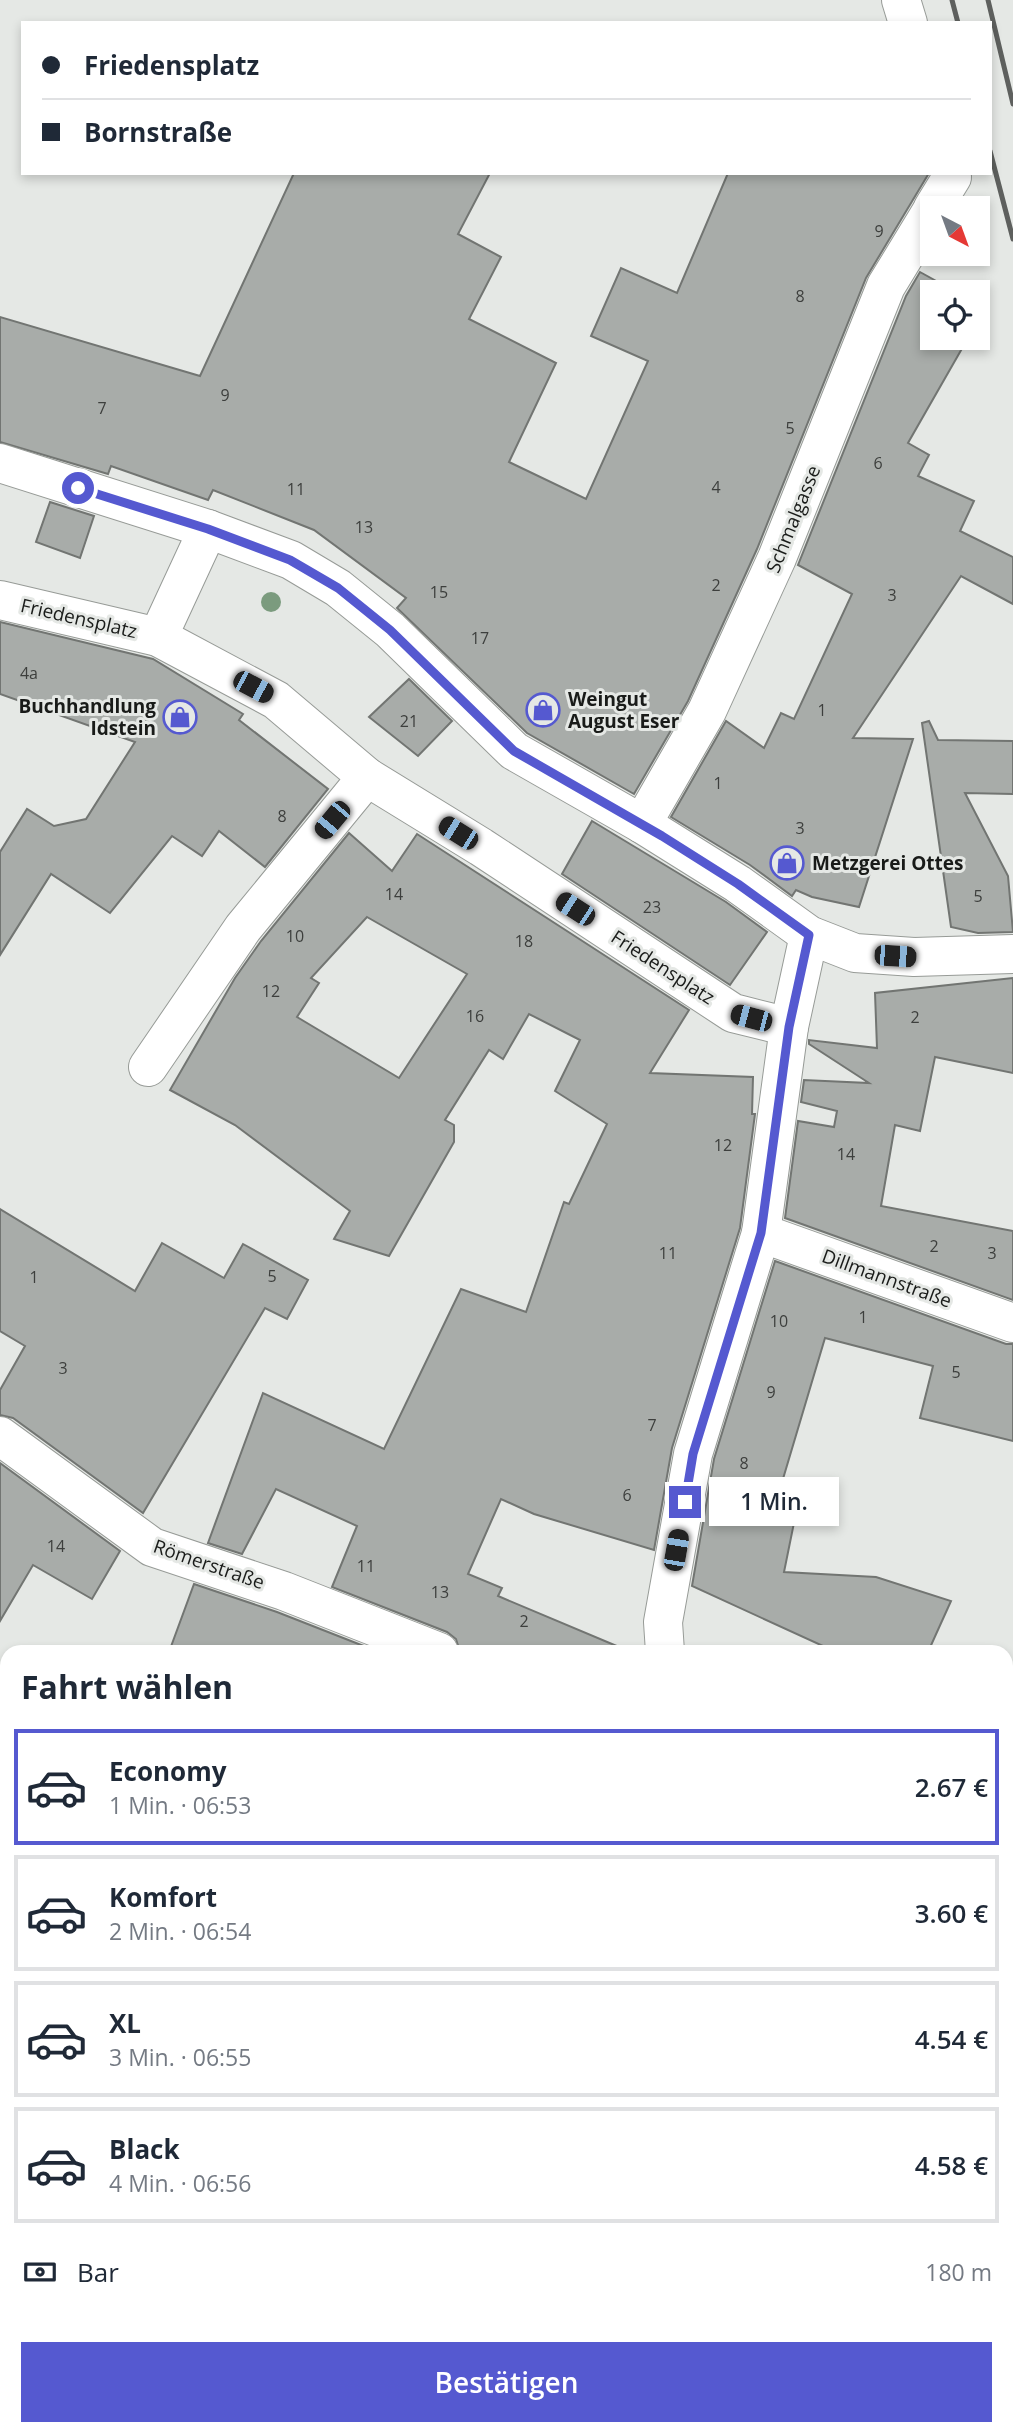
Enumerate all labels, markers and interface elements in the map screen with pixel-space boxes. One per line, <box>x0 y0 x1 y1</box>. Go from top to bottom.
text: Friedensplatz <box>84 47 259 83</box>
text: Bornstraße <box>84 114 232 150</box>
north arrow <box>920 196 990 266</box>
map controls <box>920 196 990 350</box>
house number: 9 <box>874 220 884 242</box>
button: locate <box>920 280 990 350</box>
house number: 8 <box>795 285 805 307</box>
house number: 9 <box>220 384 230 406</box>
house number: 7 <box>97 397 107 419</box>
house number: 5 <box>785 417 795 439</box>
house number: 6 <box>873 452 883 474</box>
street label: Schmalgasse <box>760 461 826 577</box>
route start <box>62 472 94 504</box>
house number: 4 <box>711 476 721 498</box>
house number: 11 <box>287 478 305 500</box>
house number: 13 <box>355 516 373 538</box>
house number: 2 <box>711 574 721 596</box>
house number: 15 <box>430 581 448 603</box>
house number: 3 <box>887 584 897 606</box>
street label: Friedensplatz <box>18 592 140 644</box>
house number: 17 <box>471 627 489 649</box>
house number: 4a <box>20 662 38 684</box>
car <box>230 668 277 706</box>
place label: Weingut August Eser <box>568 686 680 734</box>
shop icon: Weingut August Eser <box>524 691 562 729</box>
place label: Buchhandlung Idstein <box>19 693 156 741</box>
shop icon: Buchhandlung Idstein <box>161 698 199 736</box>
house number: 1 <box>817 699 827 721</box>
house number: 21 <box>400 710 418 732</box>
house number: 1 <box>713 772 723 794</box>
car <box>311 797 354 843</box>
house number: 8 <box>277 805 287 827</box>
car <box>435 813 482 853</box>
house number: 3 <box>795 817 805 839</box>
shop icon: Metzgerei Ottes <box>768 844 806 882</box>
place label: Metzgerei Ottes <box>812 850 964 876</box>
house number: 14 <box>385 883 403 905</box>
house number: 5 <box>973 885 983 907</box>
car <box>552 889 599 929</box>
house number: 23 <box>643 896 661 918</box>
street label: Friedensplatz <box>606 924 720 1010</box>
house number: 10 <box>286 925 304 947</box>
house number: 18 <box>515 930 533 952</box>
car <box>874 944 917 968</box>
house number: 12 <box>262 980 280 1002</box>
car <box>728 1002 775 1034</box>
house number: 16 <box>466 1005 484 1027</box>
house number: 2 <box>910 1006 920 1028</box>
house number: 12 <box>714 1134 732 1156</box>
house number: 14 <box>837 1143 855 1165</box>
house number: 2 <box>929 1235 939 1257</box>
house number: 11 <box>659 1242 677 1264</box>
street label: Dillmannstraße <box>819 1242 955 1314</box>
house number: 3 <box>987 1242 997 1264</box>
house number: 5 <box>267 1265 277 1287</box>
house number: 1 <box>29 1266 39 1288</box>
house number: 1 <box>858 1306 868 1328</box>
house number: 10 <box>770 1310 788 1332</box>
house number: 3 <box>58 1357 68 1379</box>
house number: 5 <box>951 1361 961 1383</box>
house number: 9 <box>766 1381 776 1403</box>
house number: 7 <box>647 1414 657 1436</box>
house number: 8 <box>739 1452 749 1474</box>
callout: 1 Min. <box>710 1478 839 1526</box>
house number: 6 <box>622 1484 632 1506</box>
text: 1 Min. <box>740 1485 808 1517</box>
route end <box>669 1486 701 1518</box>
car <box>663 1527 690 1573</box>
street label: Römerstraße <box>150 1533 268 1595</box>
house number: 14 <box>47 1535 65 1557</box>
house number: 11 <box>357 1555 375 1577</box>
house number: 13 <box>431 1581 449 1603</box>
house number: 2 <box>519 1610 529 1632</box>
text: Fahrt wählen <box>21 1665 233 1708</box>
text: Economy <box>109 1753 227 1789</box>
icon: car <box>25 1756 88 1819</box>
text: 2.67 € <box>915 1769 988 1805</box>
text: 1 Min. · 06:53 <box>109 1789 251 1821</box>
text: Komfort <box>109 1879 217 1915</box>
icon: car <box>25 1882 88 1945</box>
text: 3.60 € <box>915 1895 988 1931</box>
text: 2 Min. · 06:54 <box>109 1915 251 1947</box>
text: XL <box>109 2005 141 2041</box>
icon: car <box>25 2008 88 2071</box>
text: 4.54 € <box>915 2021 988 2057</box>
text: 3 Min. · 06:55 <box>109 2041 251 2073</box>
text: Black <box>109 2131 180 2167</box>
icon: car <box>25 2134 88 2197</box>
text: 4.58 € <box>915 2147 988 2183</box>
text: 4 Min. · 06:56 <box>109 2167 251 2199</box>
icon: cash <box>21 2253 59 2291</box>
text: Bar <box>77 2254 119 2290</box>
text: 180 m <box>925 2256 992 2288</box>
button: Bestätigen <box>21 2342 992 2422</box>

